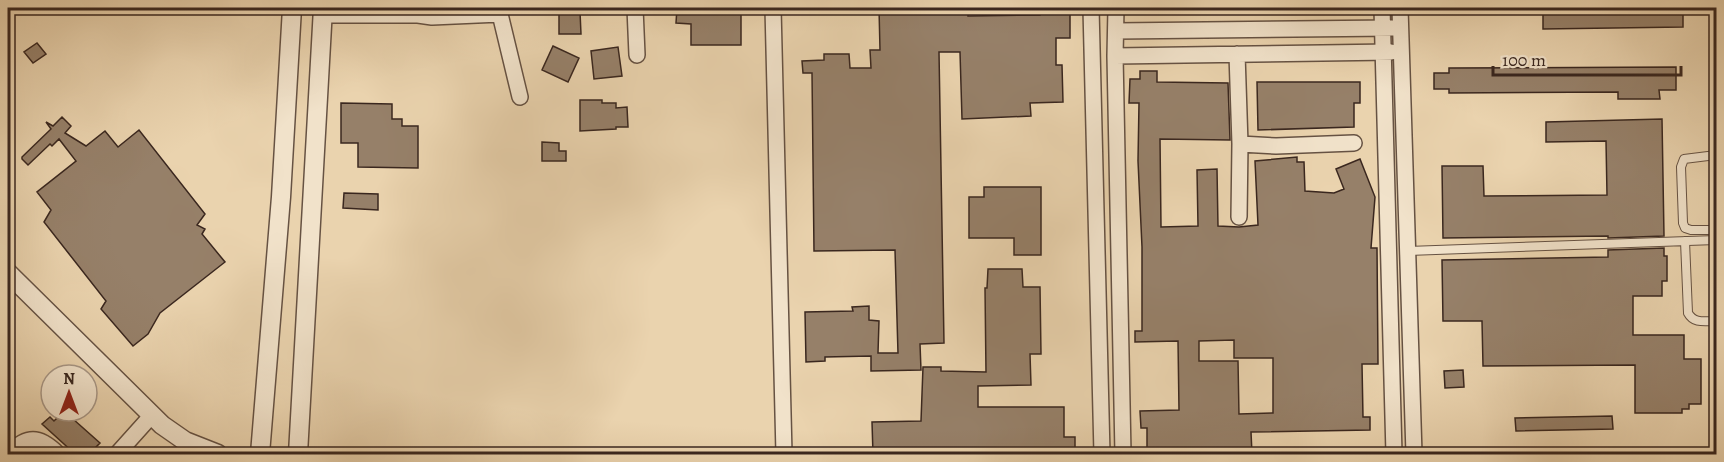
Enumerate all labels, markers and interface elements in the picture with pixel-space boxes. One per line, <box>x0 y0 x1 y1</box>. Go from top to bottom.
scale bar <box>1493 39 1680 77</box>
text: 100 m <box>1502 48 1546 72</box>
north arrow <box>39 363 99 423</box>
text: N <box>63 368 75 390</box>

